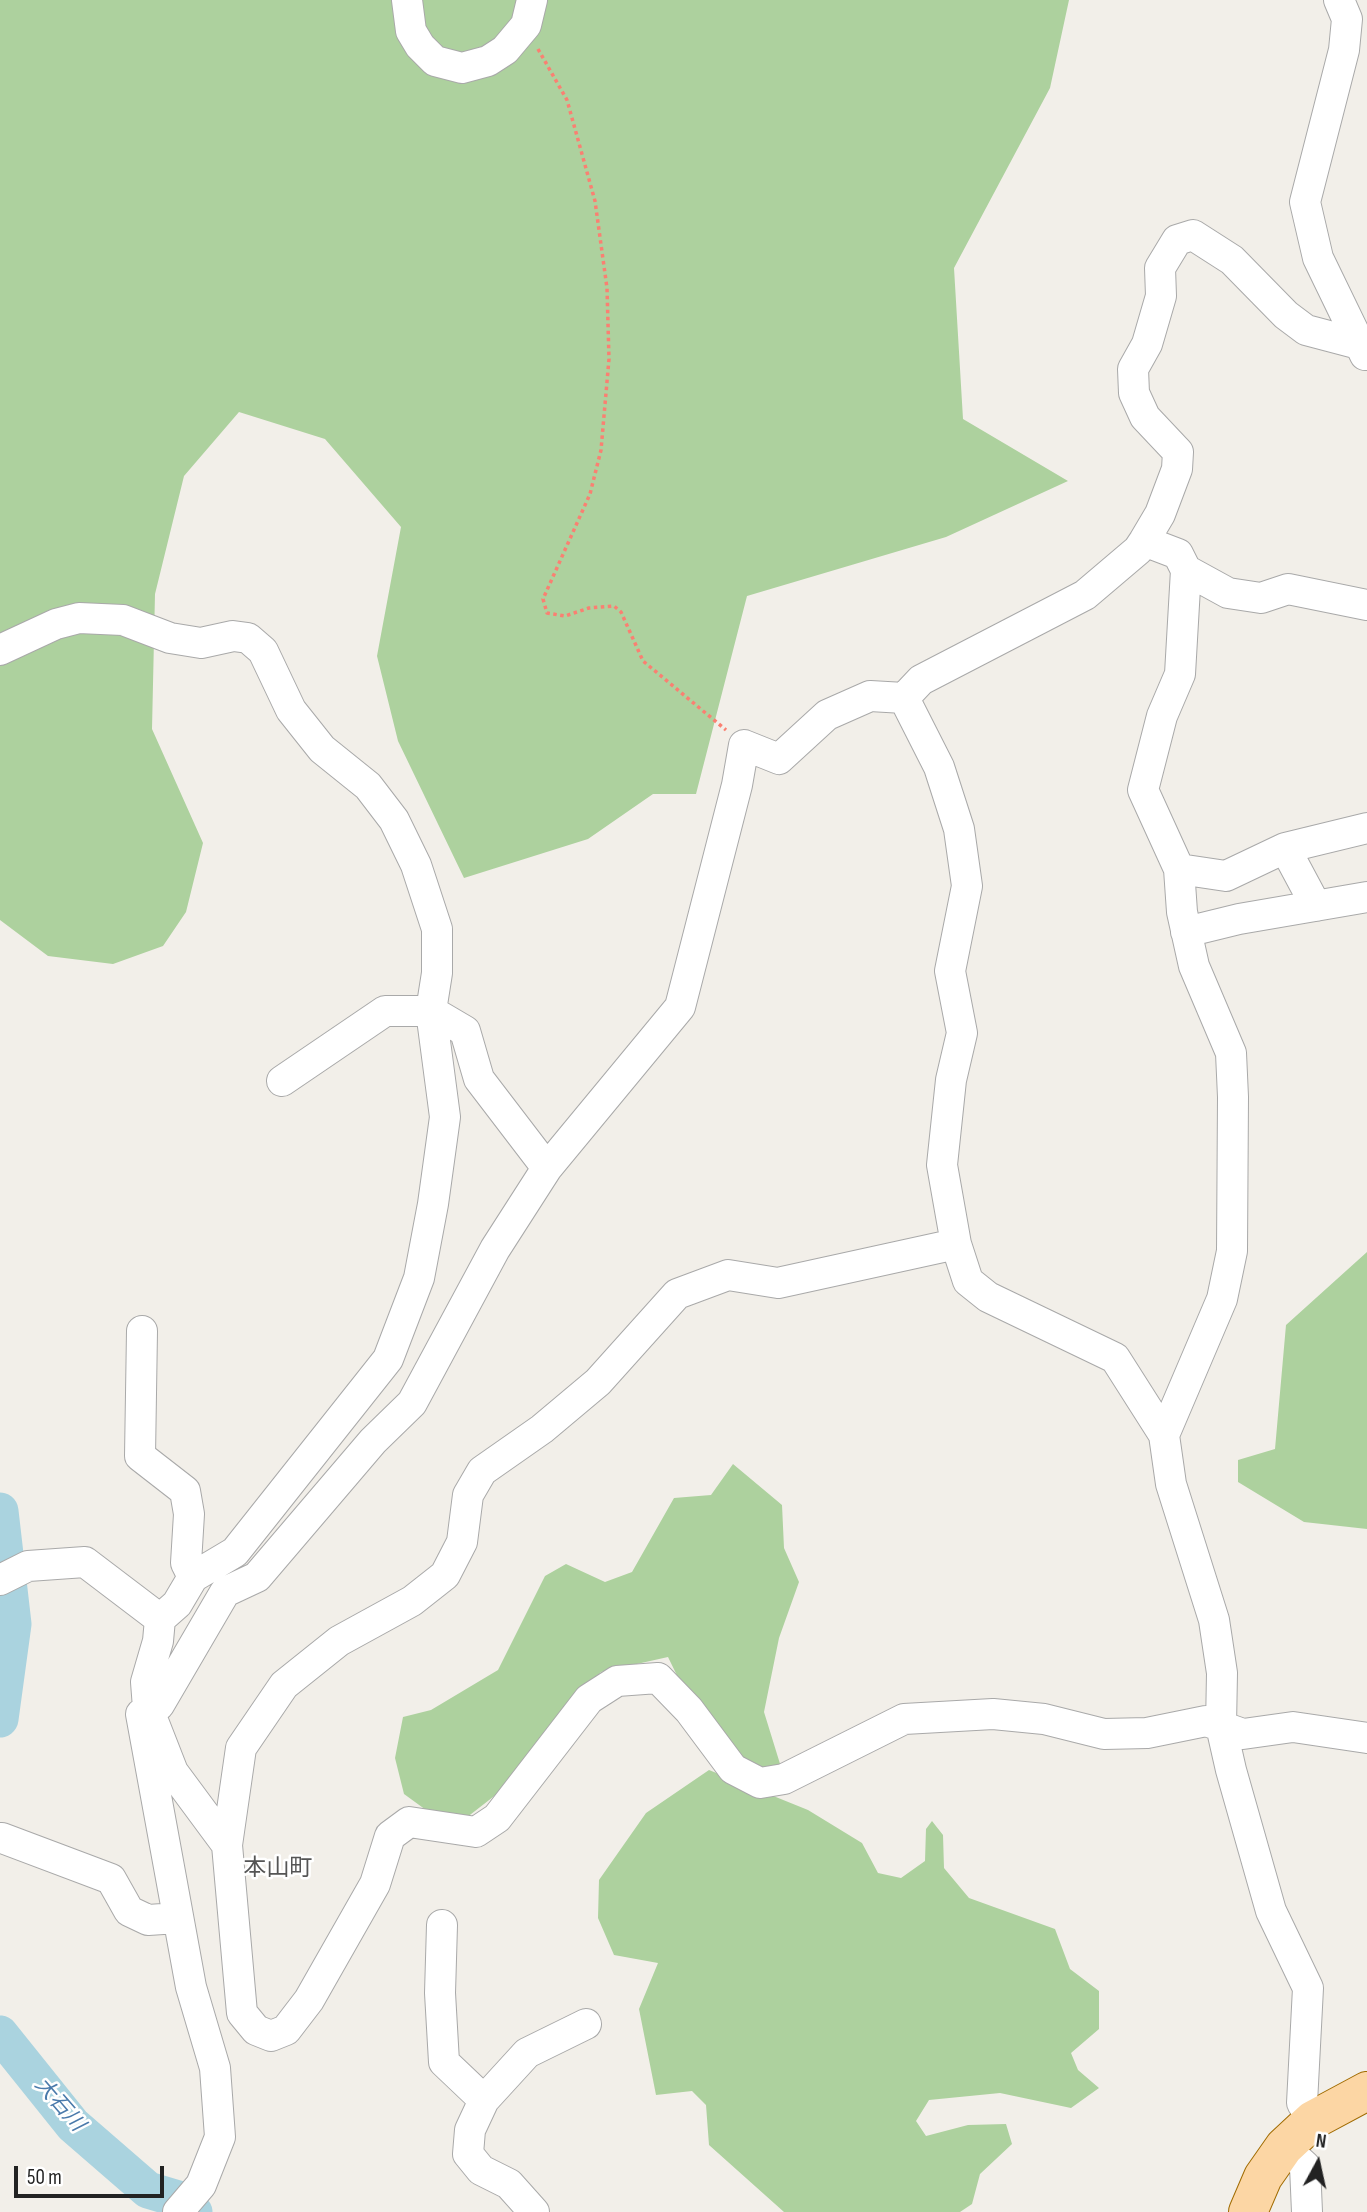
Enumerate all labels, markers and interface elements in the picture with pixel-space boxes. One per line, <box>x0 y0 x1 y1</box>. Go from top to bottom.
district label: 本山町 <box>244 1855 312 1883</box>
water label: 大石川 <box>29 2073 89 2137</box>
north arrow <box>1283 2128 1353 2198</box>
text: N <box>1314 2130 1328 2154</box>
scale bar <box>18 2152 168 2196</box>
text: 50 m <box>27 2165 62 2190</box>

